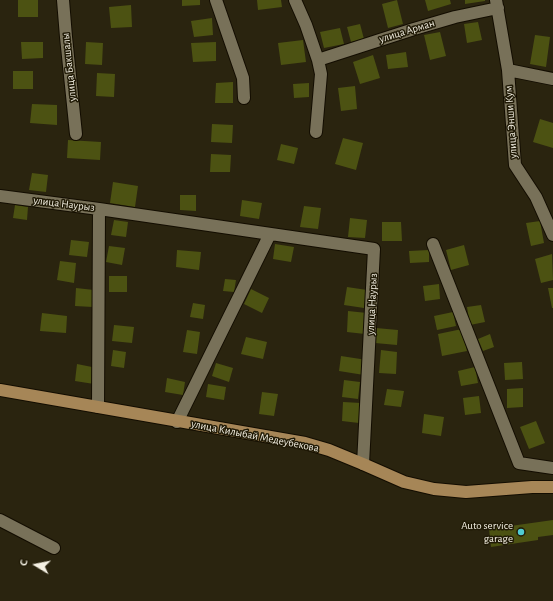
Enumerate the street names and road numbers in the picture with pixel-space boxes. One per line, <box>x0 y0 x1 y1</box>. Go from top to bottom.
street label: улица Арман <box>378 16 436 46</box>
street label: улица Бакшалы <box>59 32 79 102</box>
street label: улица Энши Кум <box>502 85 520 159</box>
street label: улица Наурыз <box>33 194 95 214</box>
street label: улица Наурыз <box>364 273 380 335</box>
street label: улица Килыбай Медеубекова <box>190 417 320 455</box>

